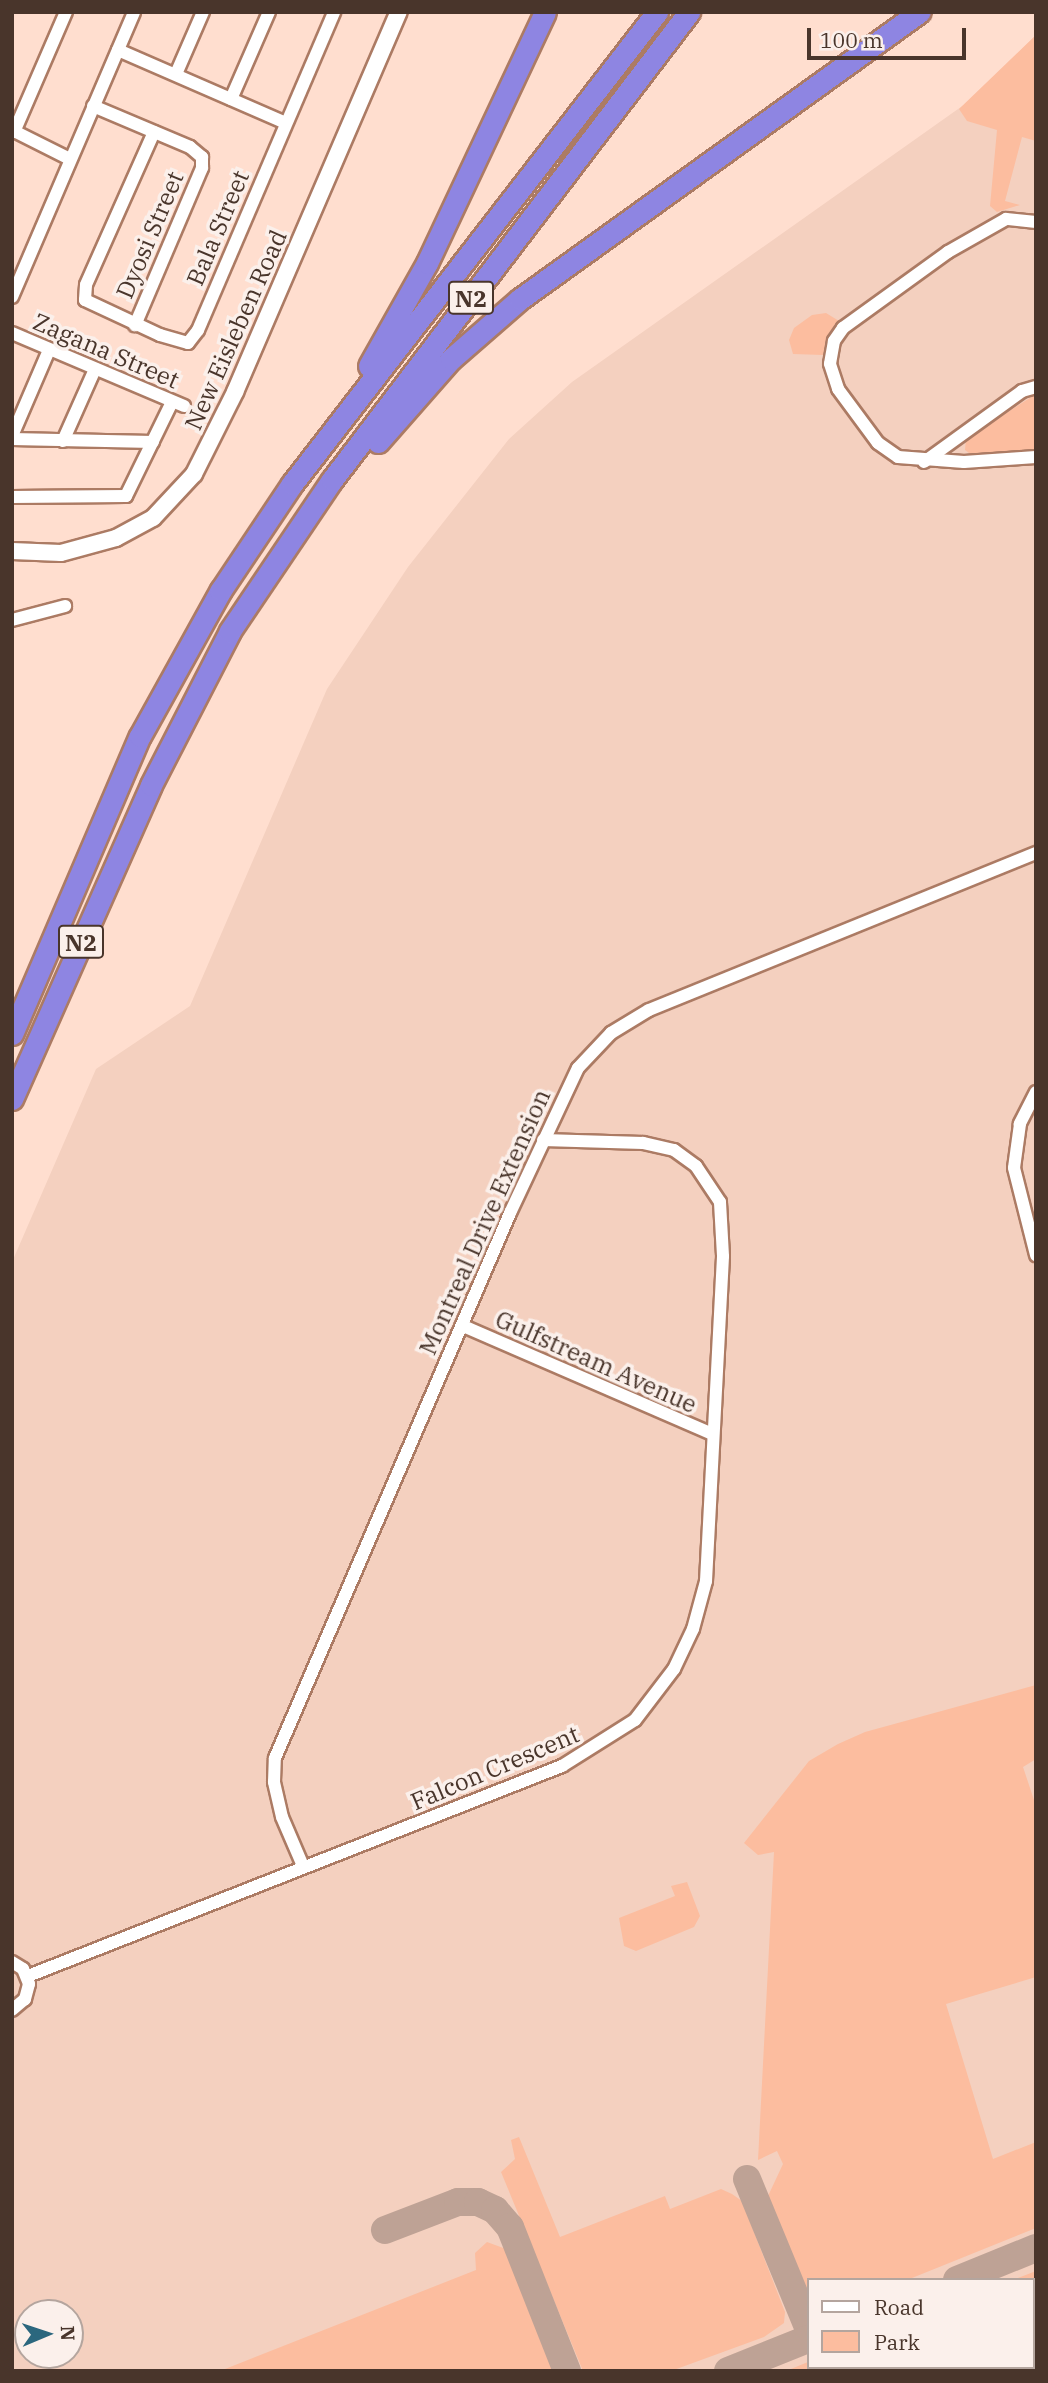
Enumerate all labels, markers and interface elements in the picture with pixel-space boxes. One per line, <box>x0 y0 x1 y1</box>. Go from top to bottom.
scale bar <box>810 14 969 58</box>
text: 100 m <box>820 26 883 54</box>
street label: Bala Street <box>181 166 255 290</box>
street label: Dyosi Street <box>110 167 190 303</box>
street label: New Eisleben Road <box>179 226 293 434</box>
road number: N2 <box>447 278 496 318</box>
street label: Zagana Street <box>29 307 183 395</box>
road number: N2 <box>56 923 106 962</box>
street label: Montreal Drive Extension <box>413 1085 557 1359</box>
street label: Gulfstream Avenue <box>491 1305 701 1419</box>
street label: Falcon Crescent <box>406 1720 584 1816</box>
legend <box>806 2278 1034 2369</box>
text: Road <box>874 2293 924 2321</box>
north arrow <box>14 2299 84 2369</box>
text: N <box>56 2325 80 2341</box>
text: Park <box>874 2328 920 2356</box>

